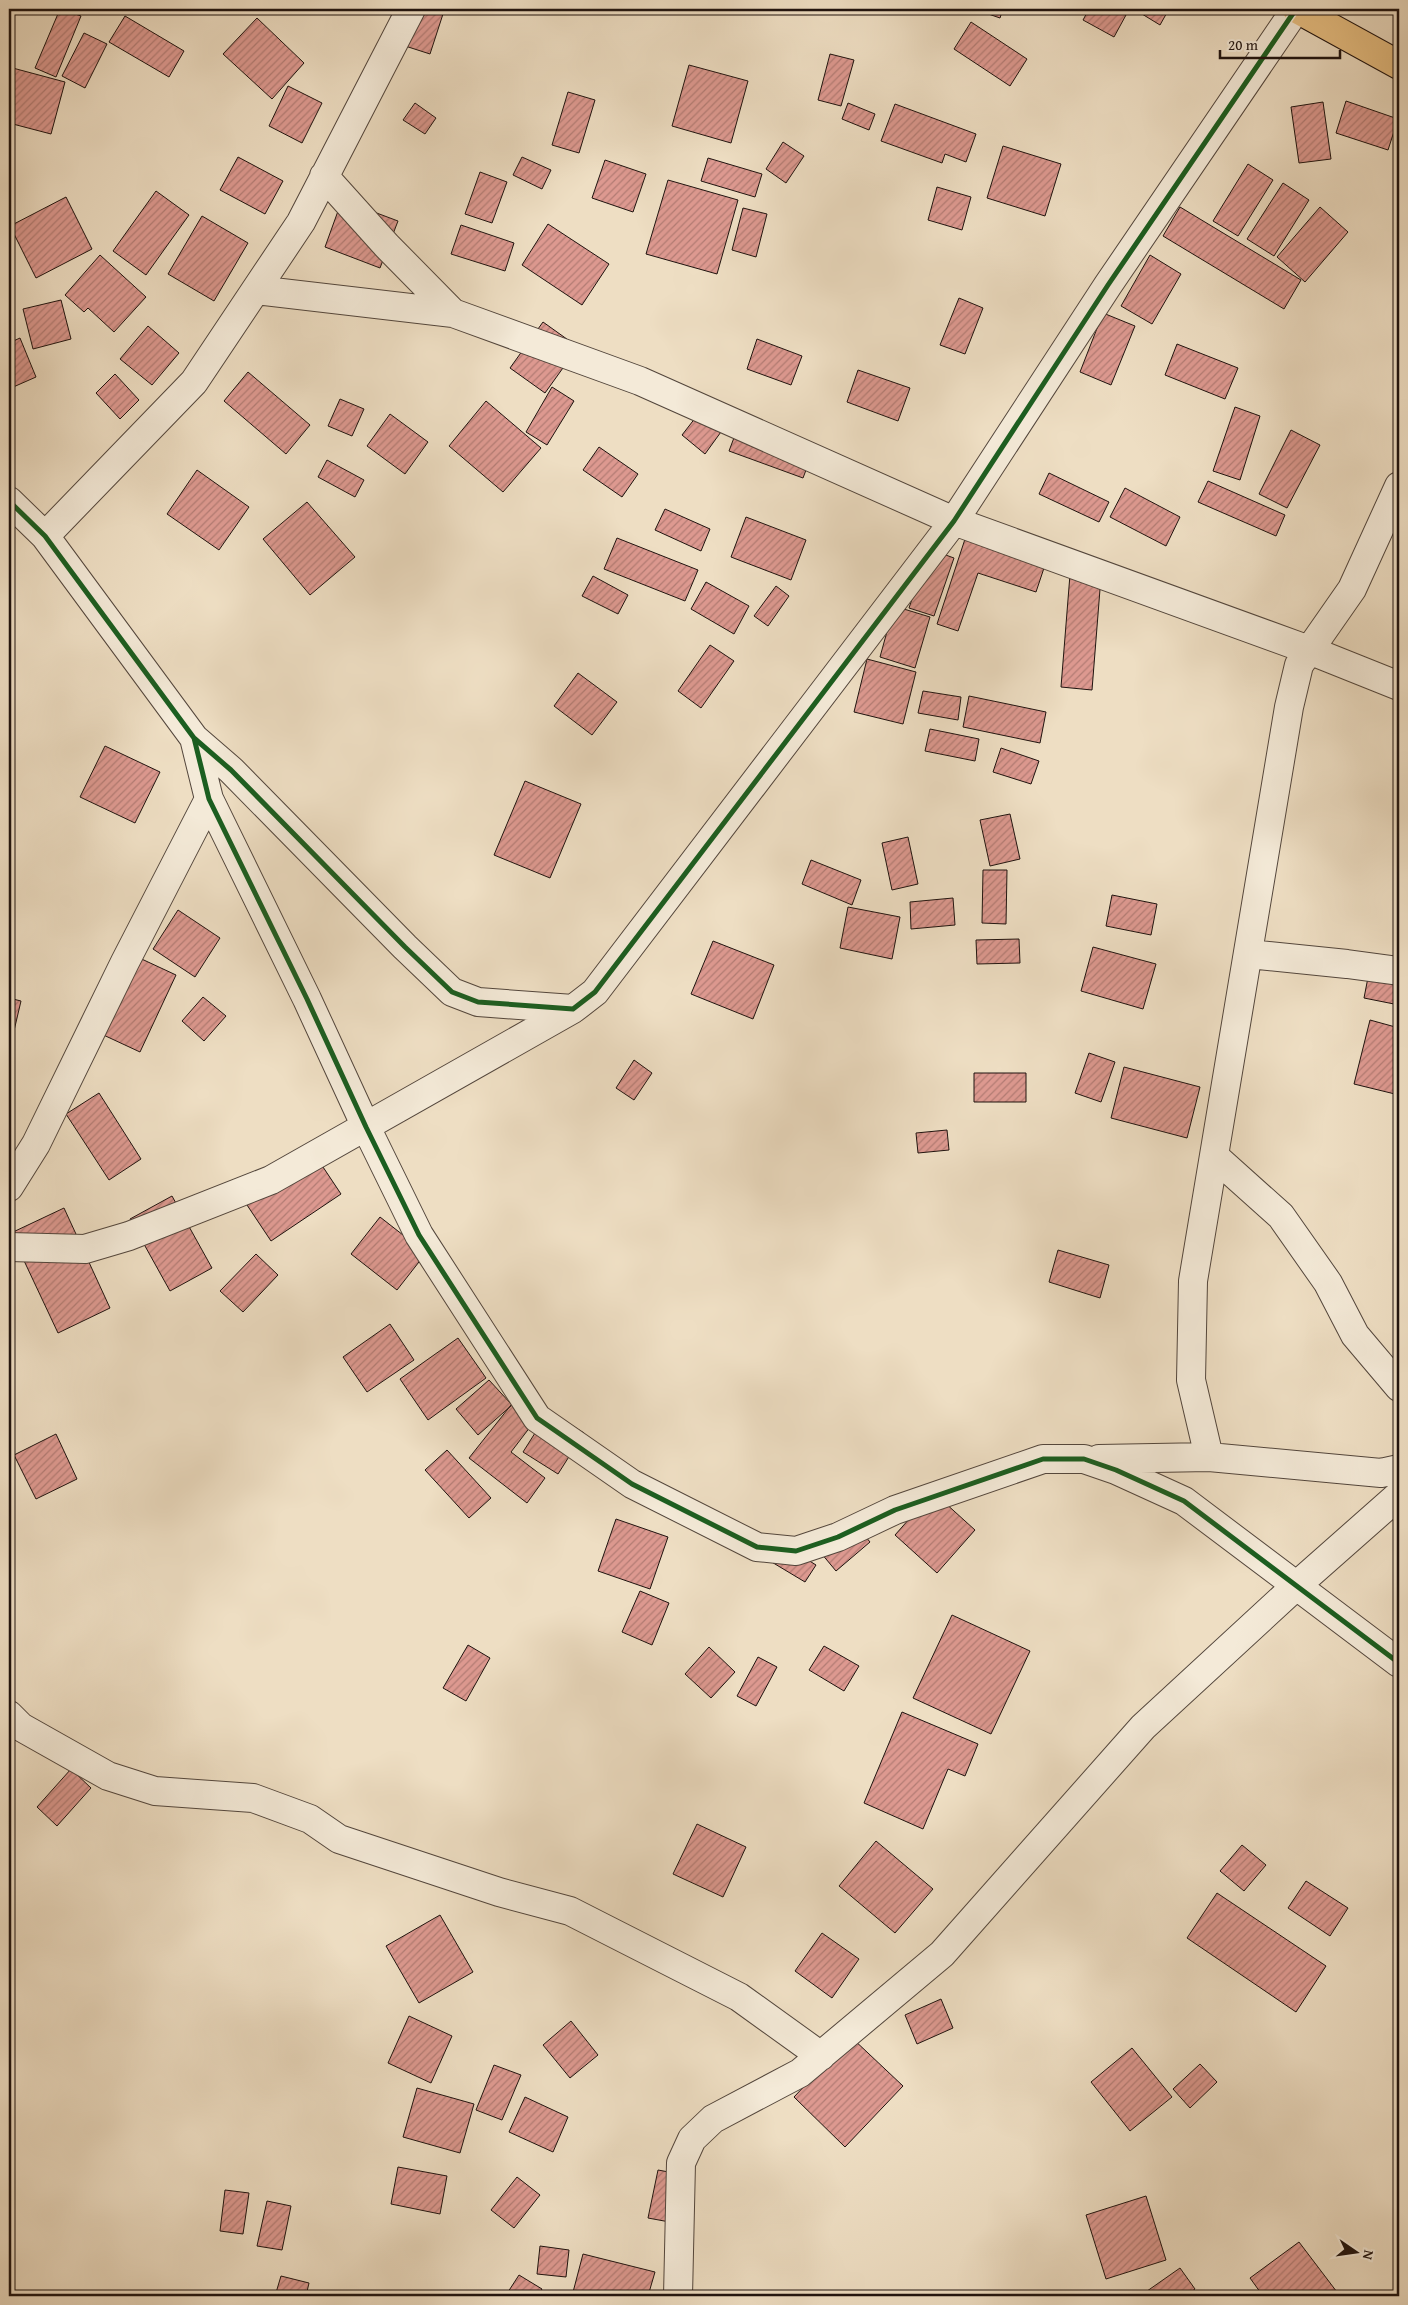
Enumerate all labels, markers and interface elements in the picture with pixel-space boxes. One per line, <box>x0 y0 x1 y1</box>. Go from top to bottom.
scale bar <box>1220 28 1340 60</box>
text: 20 m <box>1228 34 1259 55</box>
north arrow <box>1330 2228 1380 2278</box>
text: N <box>1358 2248 1379 2262</box>

